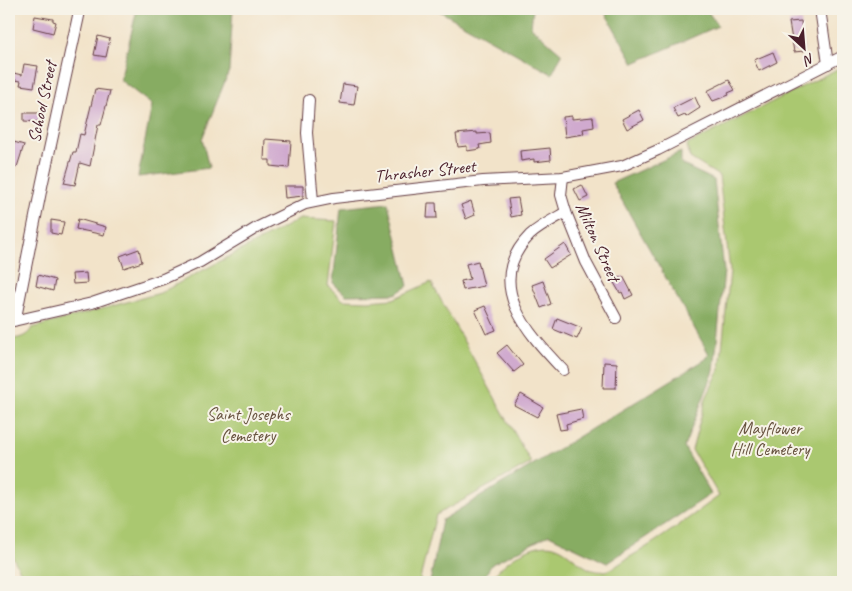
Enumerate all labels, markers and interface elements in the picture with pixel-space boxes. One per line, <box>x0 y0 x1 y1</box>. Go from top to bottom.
north arrow <box>780 22 830 72</box>
text: N <box>800 50 817 70</box>
street label: School Street <box>23 57 62 145</box>
street label: Thrasher Street <box>373 155 479 187</box>
street label: Milton Street <box>571 199 626 287</box>
park label: Saint Josephs Cemetery <box>206 403 291 446</box>
park label: Mayflower Hill Cemetery <box>730 417 811 460</box>

